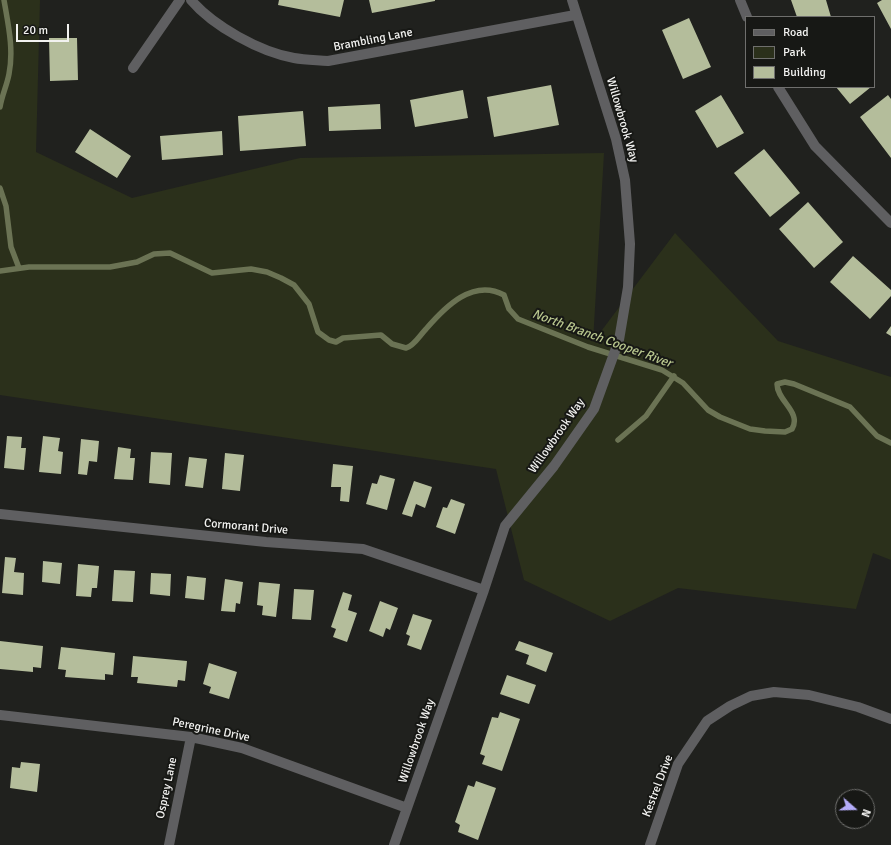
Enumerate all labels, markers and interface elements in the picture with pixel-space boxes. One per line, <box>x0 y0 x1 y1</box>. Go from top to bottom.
scale bar <box>18 16 71 42</box>
legend <box>745 16 875 88</box>
text: 20 m <box>23 23 48 38</box>
street label: Brambling Lane <box>332 25 414 55</box>
text: Road <box>783 25 809 40</box>
text: Park <box>783 45 806 60</box>
text: Building <box>783 65 826 80</box>
street label: Willowbrook Way <box>603 76 641 164</box>
water label: North Branch Cooper River <box>530 306 674 372</box>
street label: Willowbrook Way <box>526 396 588 476</box>
street label: Cormorant Drive <box>203 516 289 538</box>
street label: Willowbrook Way <box>396 697 438 785</box>
street label: Peregrine Drive <box>171 715 251 745</box>
street label: Kestrel Drive <box>640 753 676 819</box>
street label: Osprey Lane <box>153 756 181 820</box>
north arrow <box>835 789 875 829</box>
text: N <box>858 807 873 819</box>

